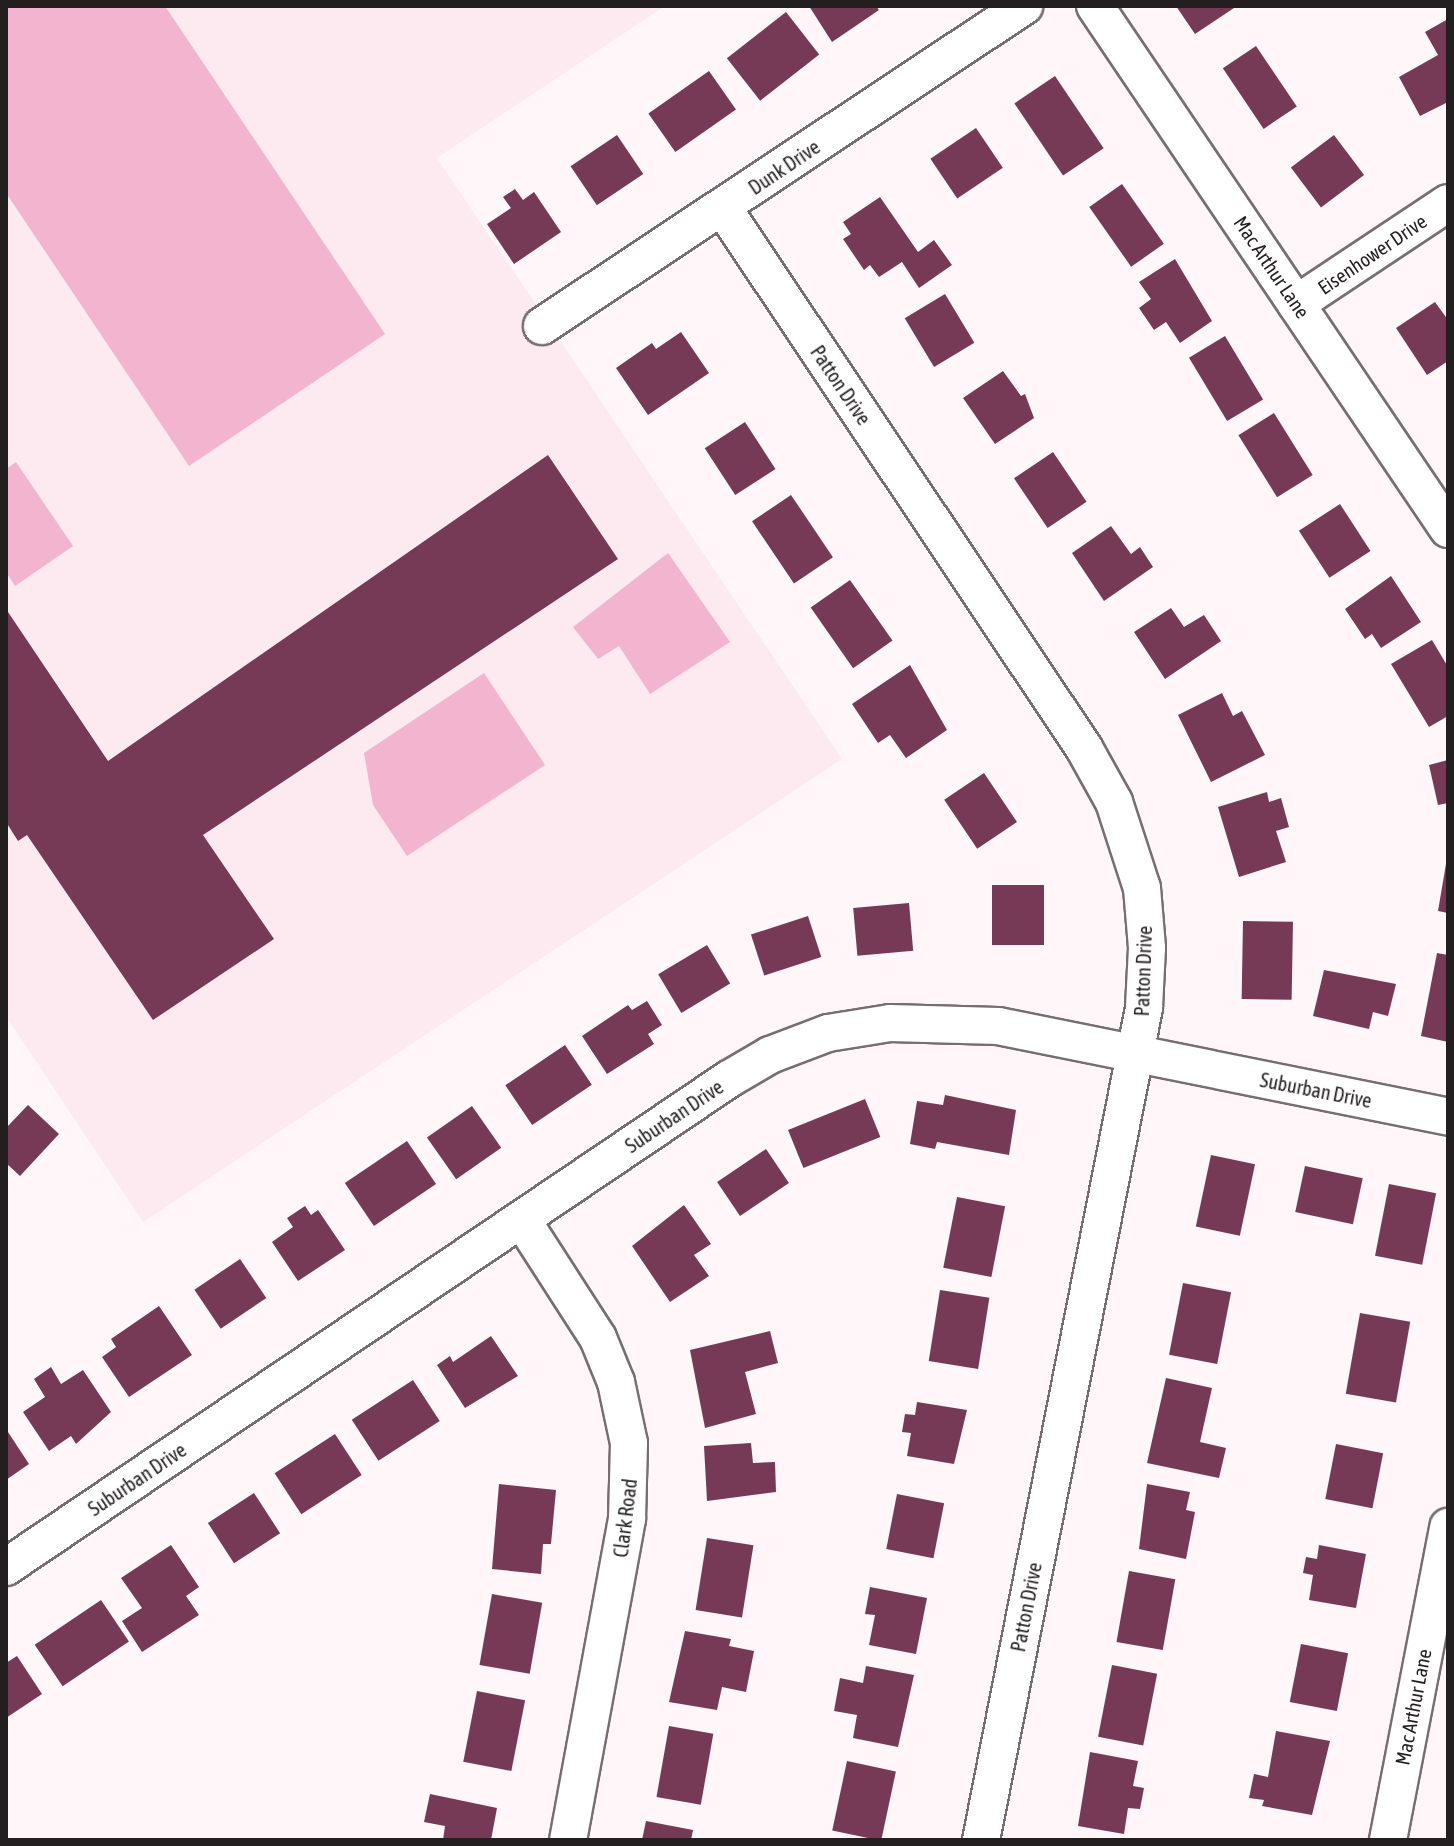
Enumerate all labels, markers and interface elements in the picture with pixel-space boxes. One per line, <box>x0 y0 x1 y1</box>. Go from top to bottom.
street label: Dunk Drive <box>744 134 824 200</box>
street label: Eisenhower Drive <box>1313 209 1431 299</box>
street label: Mac Arthur Lane <box>1229 211 1315 323</box>
street label: Patton Drive <box>806 341 876 429</box>
street label: Patton Drive <box>1129 925 1157 1017</box>
street label: Suburban Drive <box>1258 1067 1374 1113</box>
street label: Suburban Drive <box>620 1074 728 1158</box>
street label: Suburban Drive <box>83 1437 191 1521</box>
street label: Clark Road <box>608 1477 642 1559</box>
street label: Patton Drive <box>1006 1560 1046 1654</box>
street label: Mac Arthur Lane <box>1390 1647 1436 1767</box>

